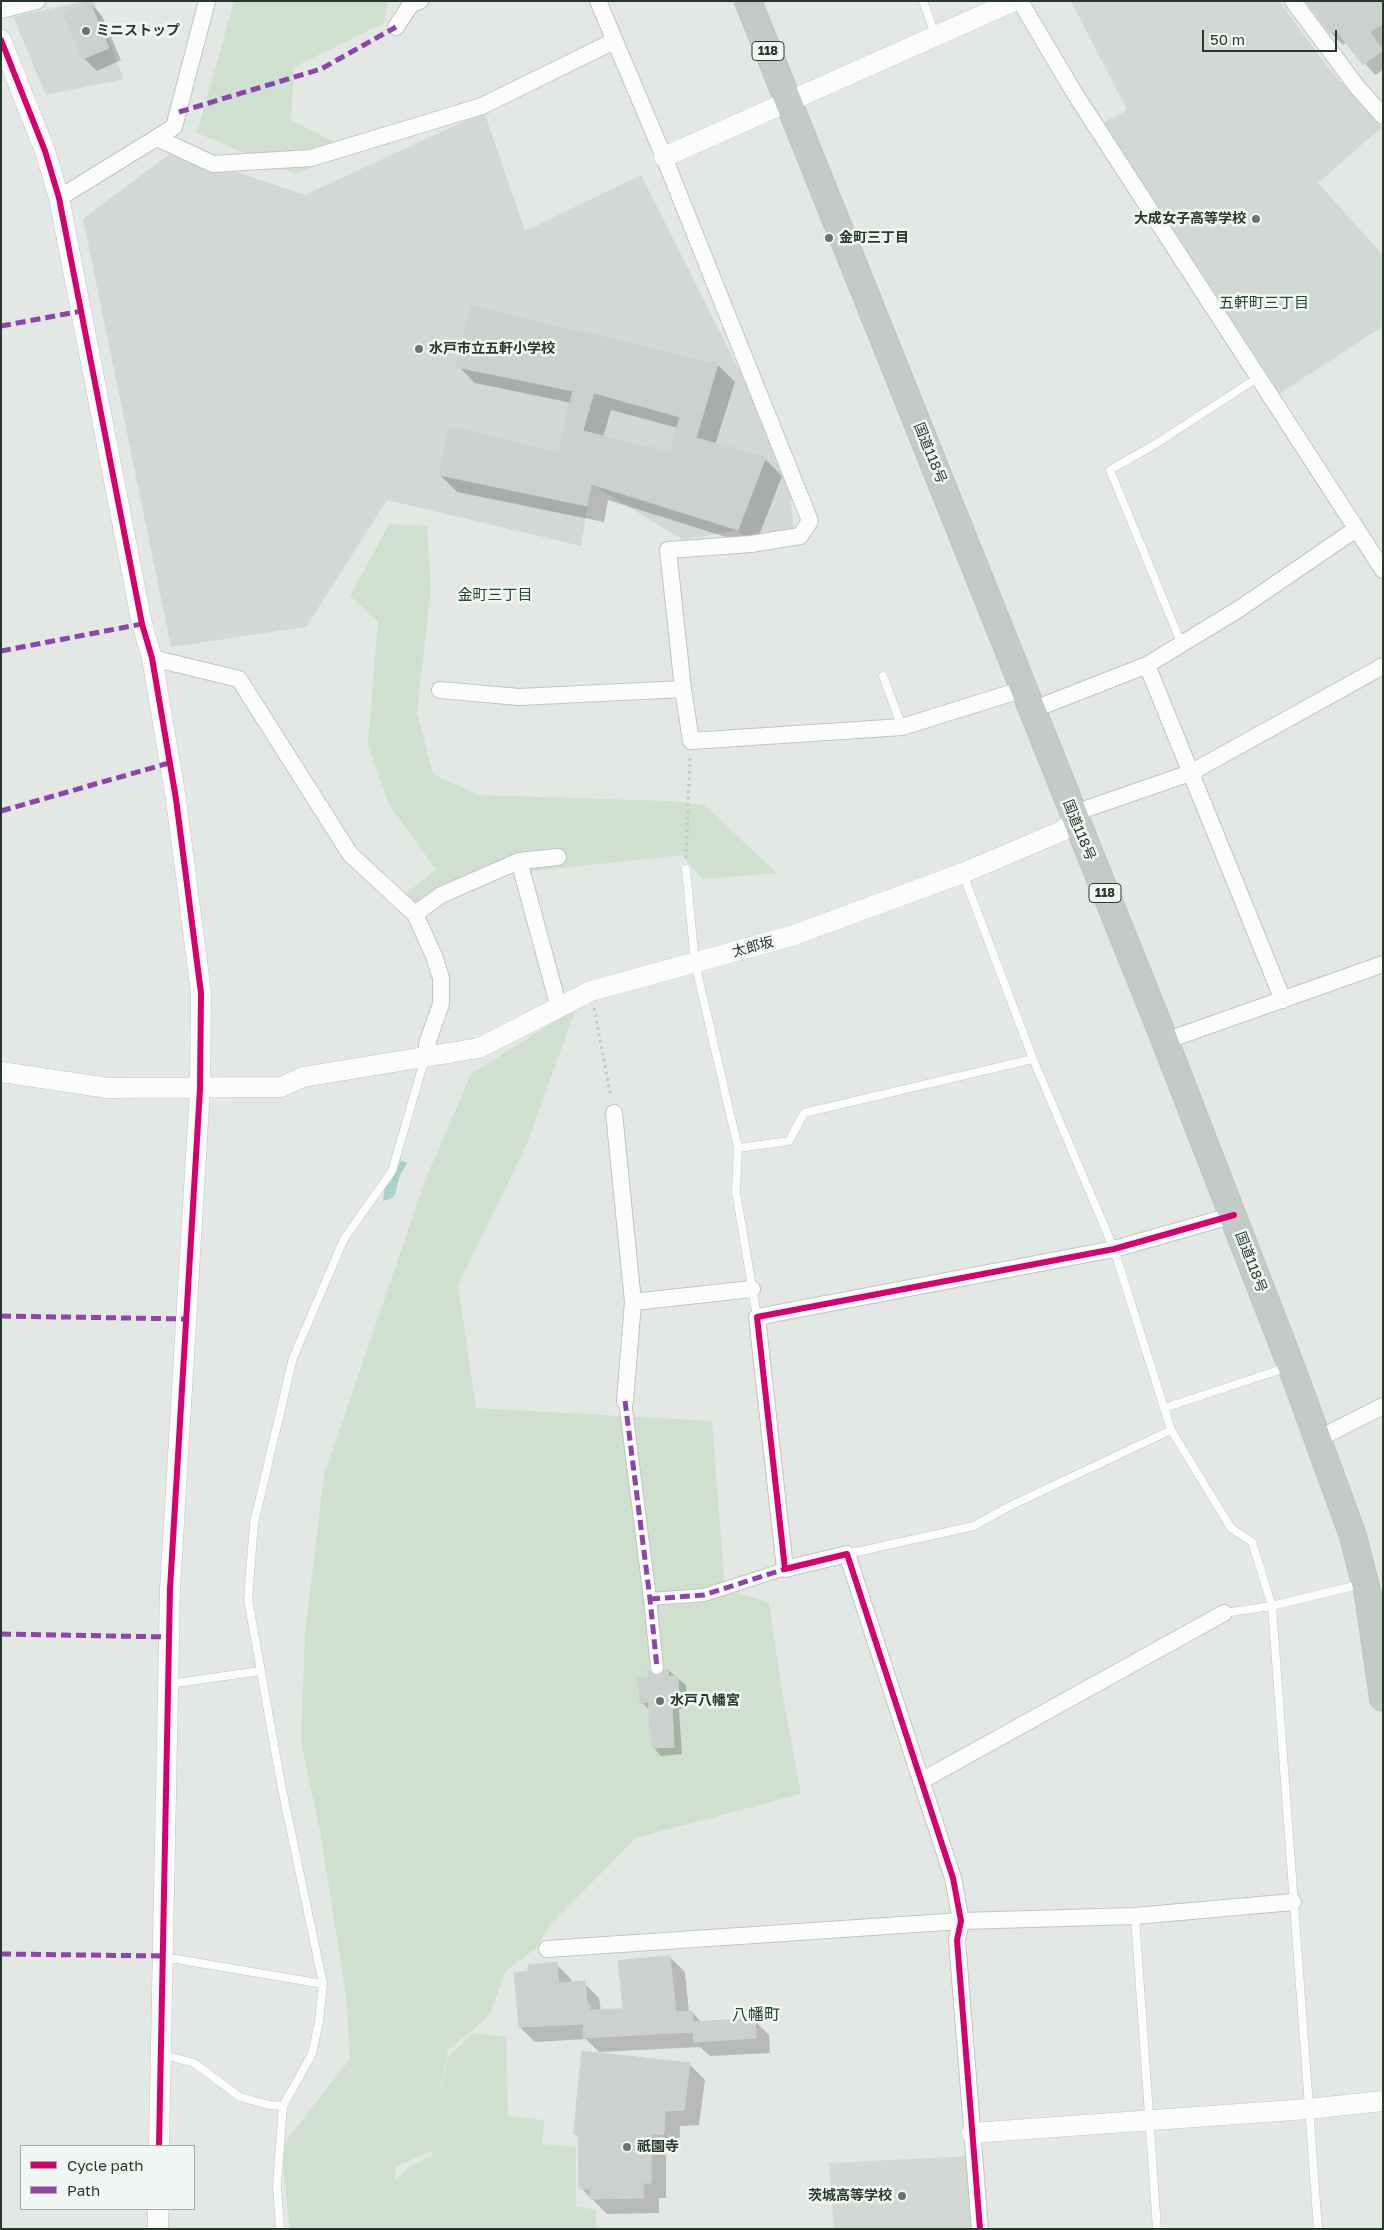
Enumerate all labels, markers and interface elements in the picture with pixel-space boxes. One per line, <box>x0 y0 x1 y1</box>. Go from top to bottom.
scale bar <box>1204 20 1339 52</box>
place label: ミニストップ <box>96 23 180 39</box>
marker: ミニストップ <box>80 25 92 37</box>
text: 50 m <box>1210 30 1245 48</box>
road number: 118 <box>752 41 784 60</box>
place label: 大成女子高等学校 <box>1134 211 1246 227</box>
marker: 大成女子高等学校 <box>1250 213 1262 225</box>
place label: 金町三丁目 <box>839 230 909 246</box>
marker: 金町三丁目 <box>823 232 835 244</box>
district label: 五軒町三丁目 <box>1219 294 1309 312</box>
place label: 水戸市立五軒小学校 <box>429 341 555 357</box>
marker: 水戸市立五軒小学校 <box>413 343 425 355</box>
street label: 国道118号 <box>910 420 950 486</box>
district label: 金町三丁目 <box>458 586 532 604</box>
street label: 国道118号 <box>1059 797 1099 863</box>
road number: 118 <box>1089 884 1121 902</box>
street label: 太郎坂 <box>731 933 775 961</box>
street label: 国道118号 <box>1232 1229 1270 1295</box>
place label: 水戸八幡宮 <box>670 1693 740 1709</box>
marker: 水戸八幡宮 <box>654 1695 666 1707</box>
district label: 八幡町 <box>732 2005 780 2025</box>
place label: 祇園寺 <box>637 2139 679 2155</box>
marker: 祇園寺 <box>621 2141 633 2153</box>
legend <box>20 2145 195 2210</box>
text: Cycle path <box>67 2156 143 2174</box>
text: Path <box>67 2181 100 2199</box>
place label: 茨城高等学校 <box>808 2188 892 2204</box>
marker: 茨城高等学校 <box>896 2190 908 2202</box>

